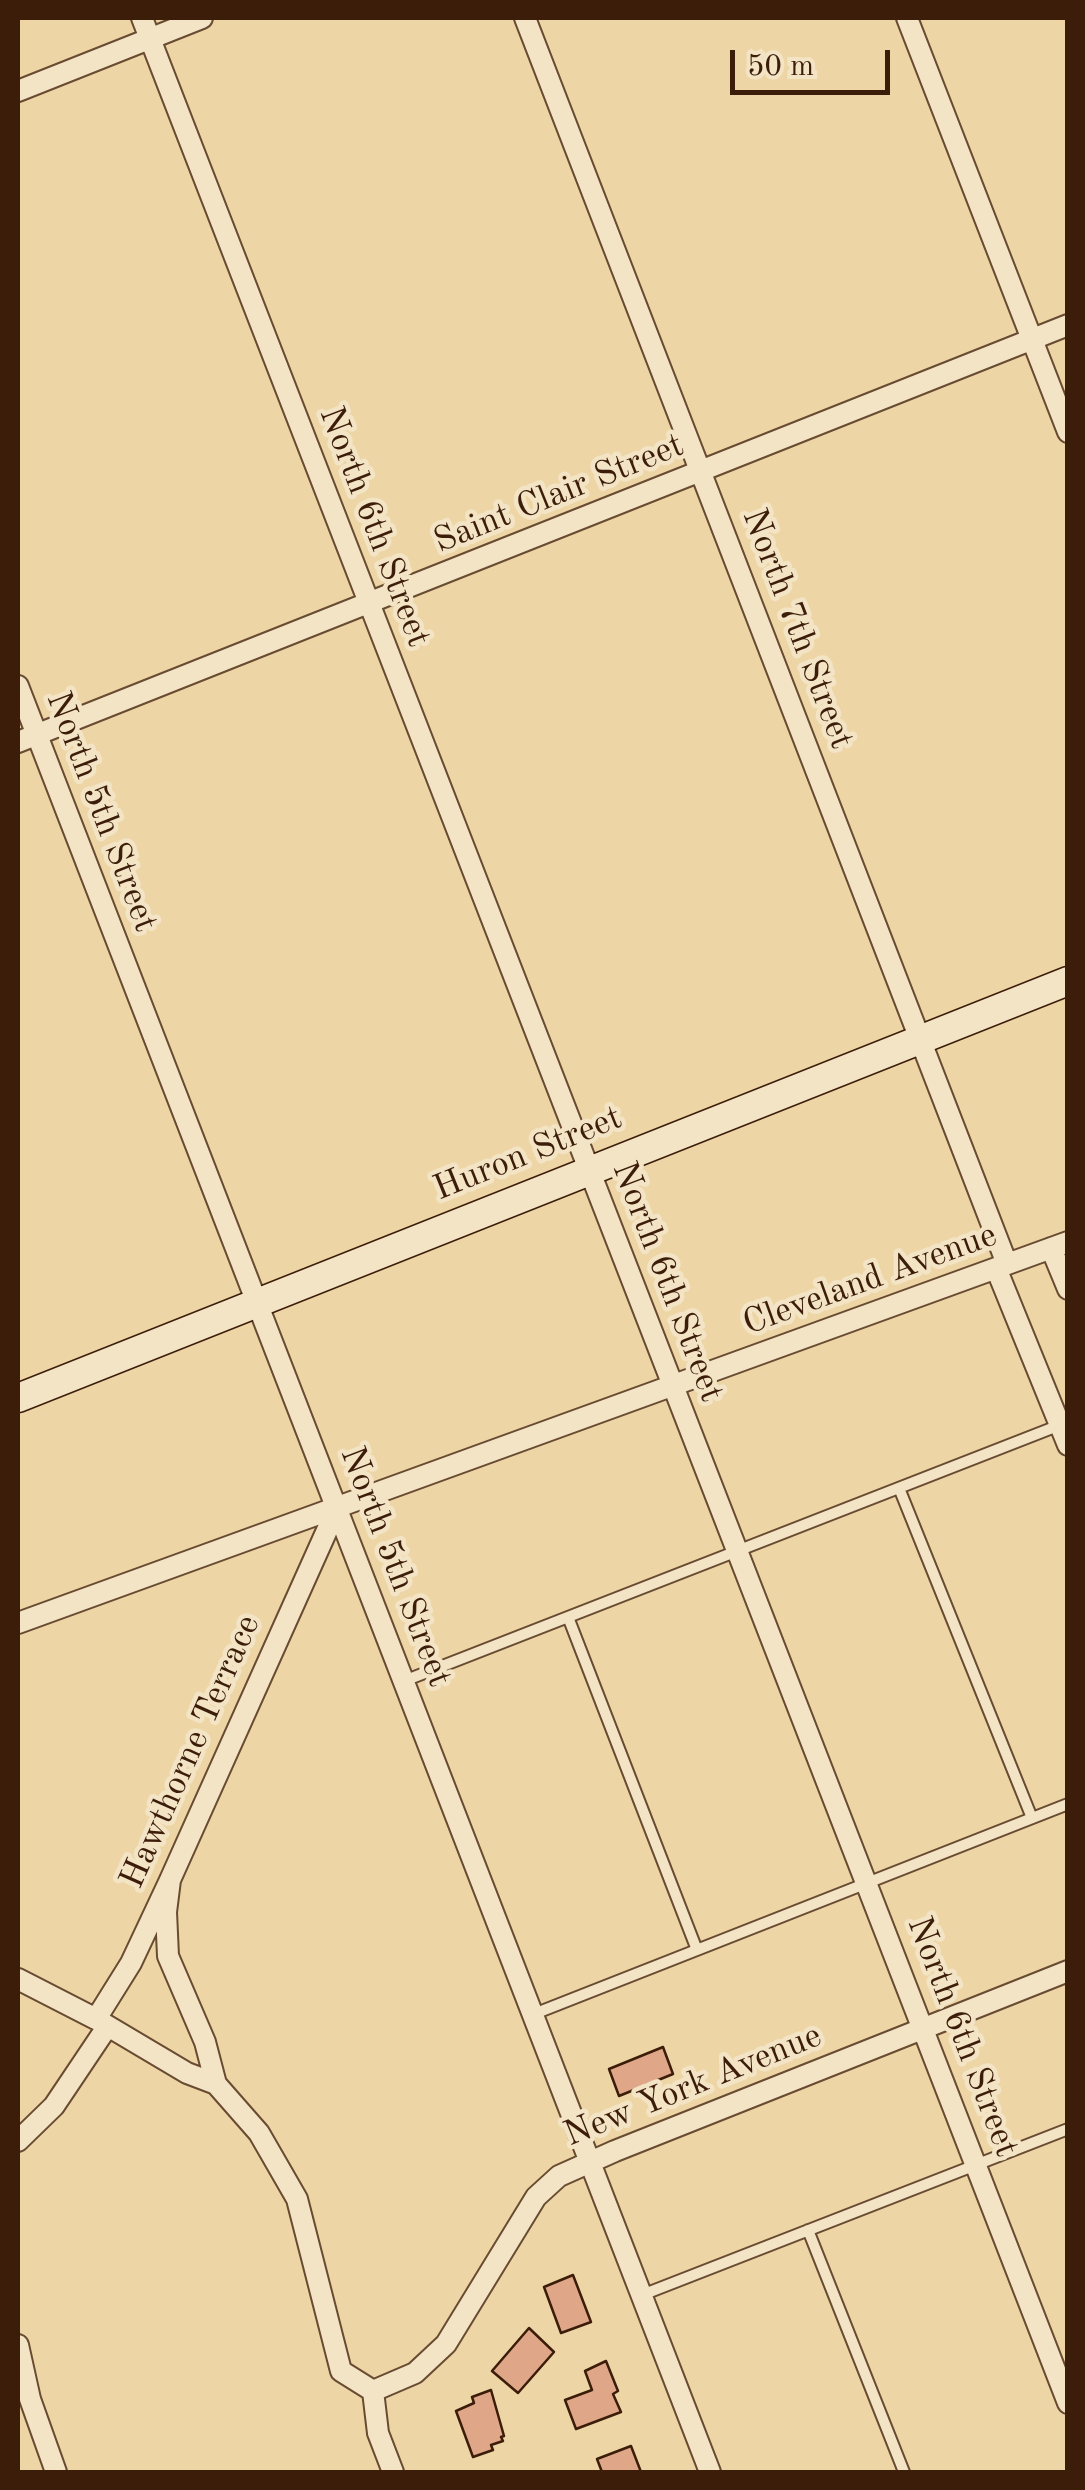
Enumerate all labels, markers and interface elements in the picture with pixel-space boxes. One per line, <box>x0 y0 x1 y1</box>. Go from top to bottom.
scale bar <box>735 30 895 92</box>
text: 50 m <box>747 52 814 82</box>
street label: North 6th Street <box>309 401 439 653</box>
street label: Saint Clair Street <box>428 425 690 563</box>
street label: North 7th Street <box>732 503 862 755</box>
street label: North 5th Street <box>36 686 166 938</box>
street label: Huron Street <box>428 1097 628 1211</box>
street label: North 6th Street <box>602 1156 732 1408</box>
street label: Cleveland Avenue <box>737 1215 1003 1345</box>
street label: North 5th Street <box>330 1441 460 1693</box>
street label: Hawthorne Terrace <box>112 1609 270 1895</box>
street label: North 6th Street <box>897 1911 1027 2163</box>
street label: New York Avenue <box>558 2015 828 2157</box>

